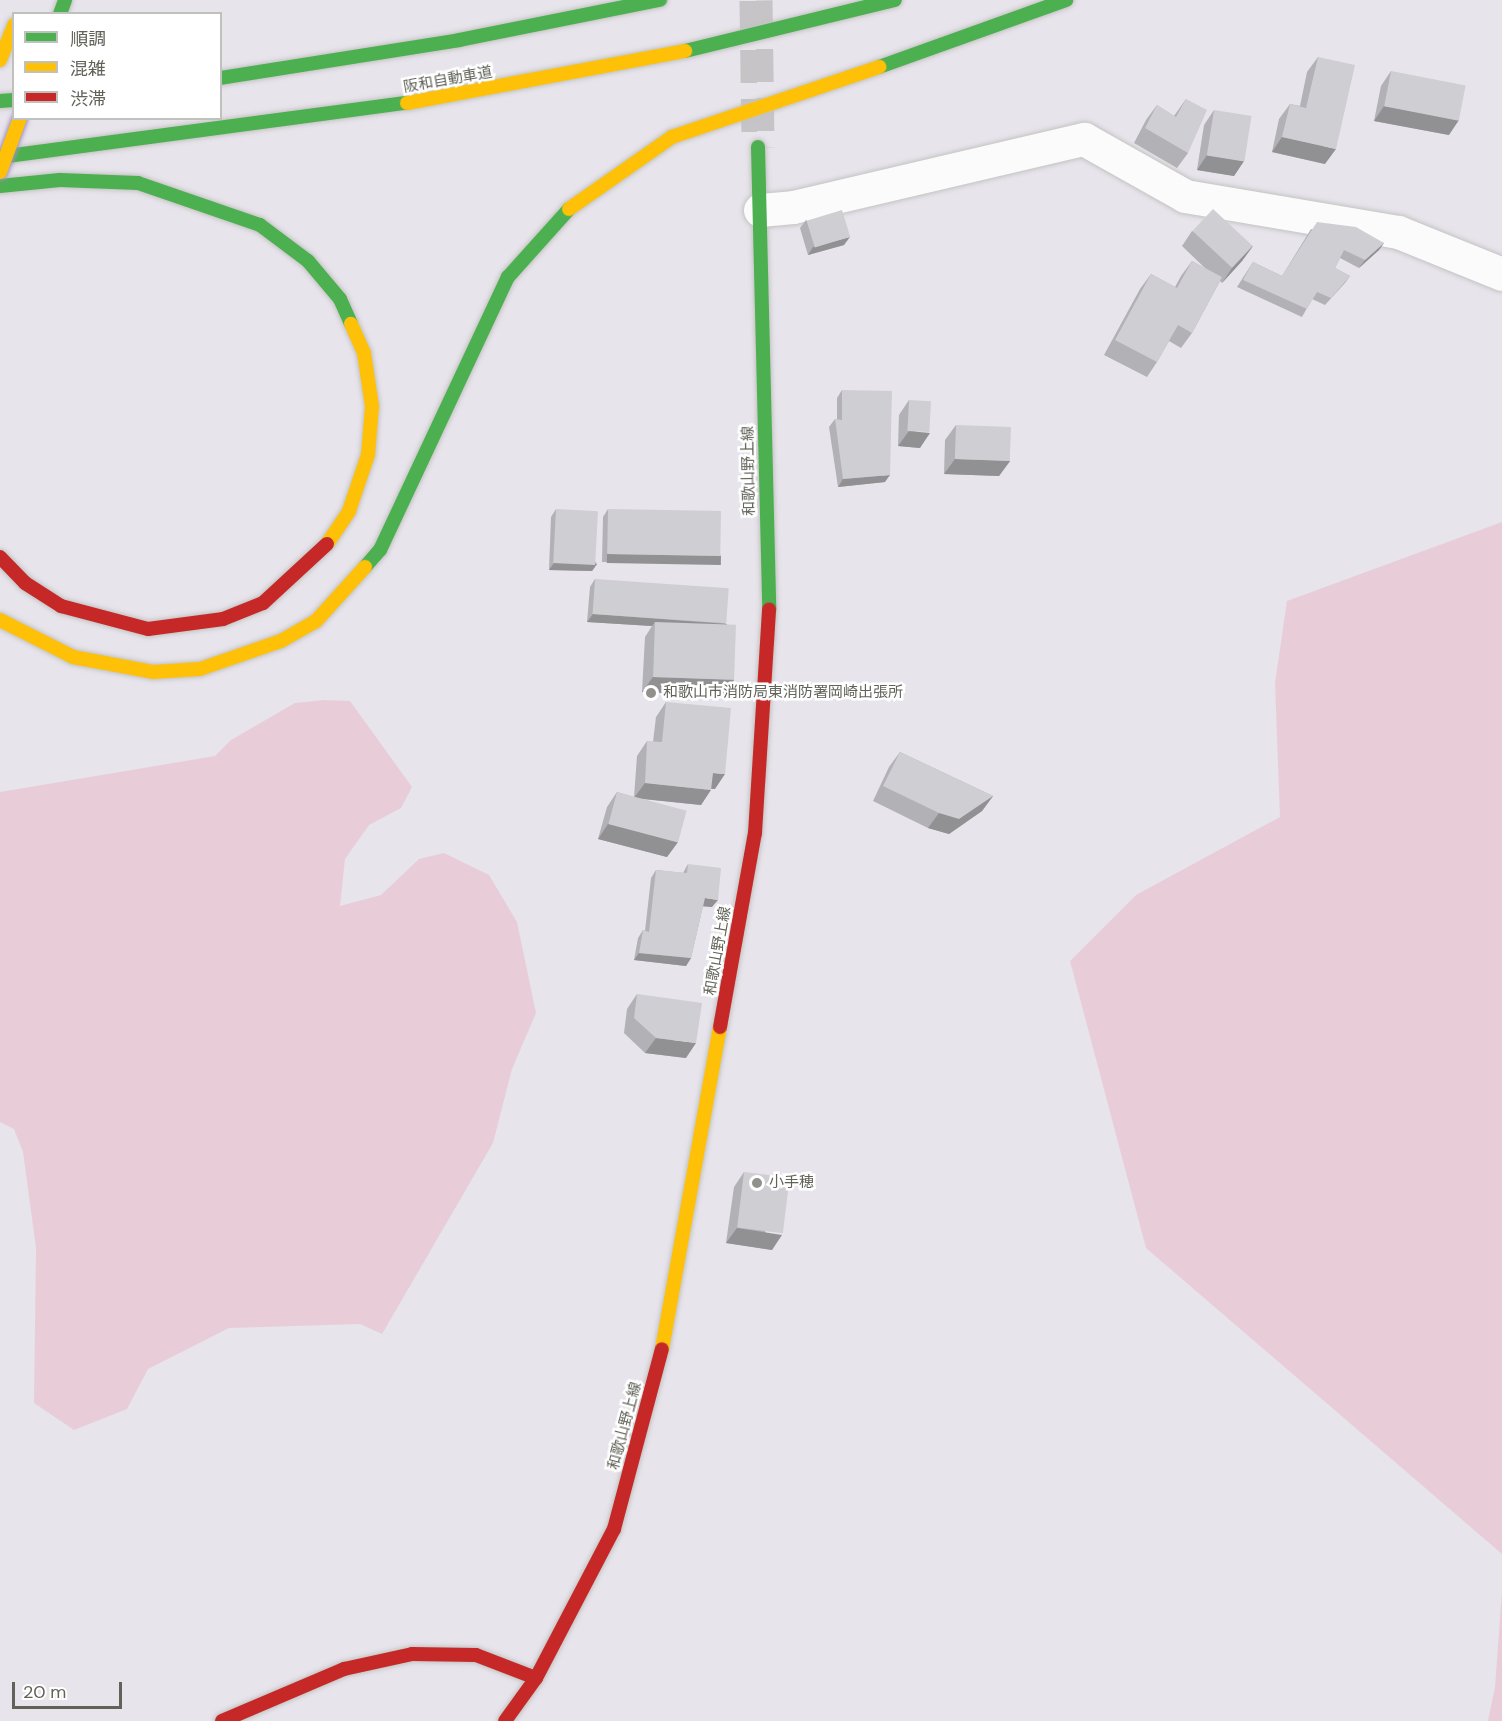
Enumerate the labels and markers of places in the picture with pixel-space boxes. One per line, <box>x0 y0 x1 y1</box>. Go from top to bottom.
place label: 和歌山市消防局東消防署岡崎出張所 <box>663 684 903 702</box>
marker: 和歌山市消防局東消防署岡崎出張所 <box>644 686 658 700</box>
place label: 小手穂 <box>769 1174 814 1192</box>
marker: 小手穂 <box>750 1176 764 1190</box>

